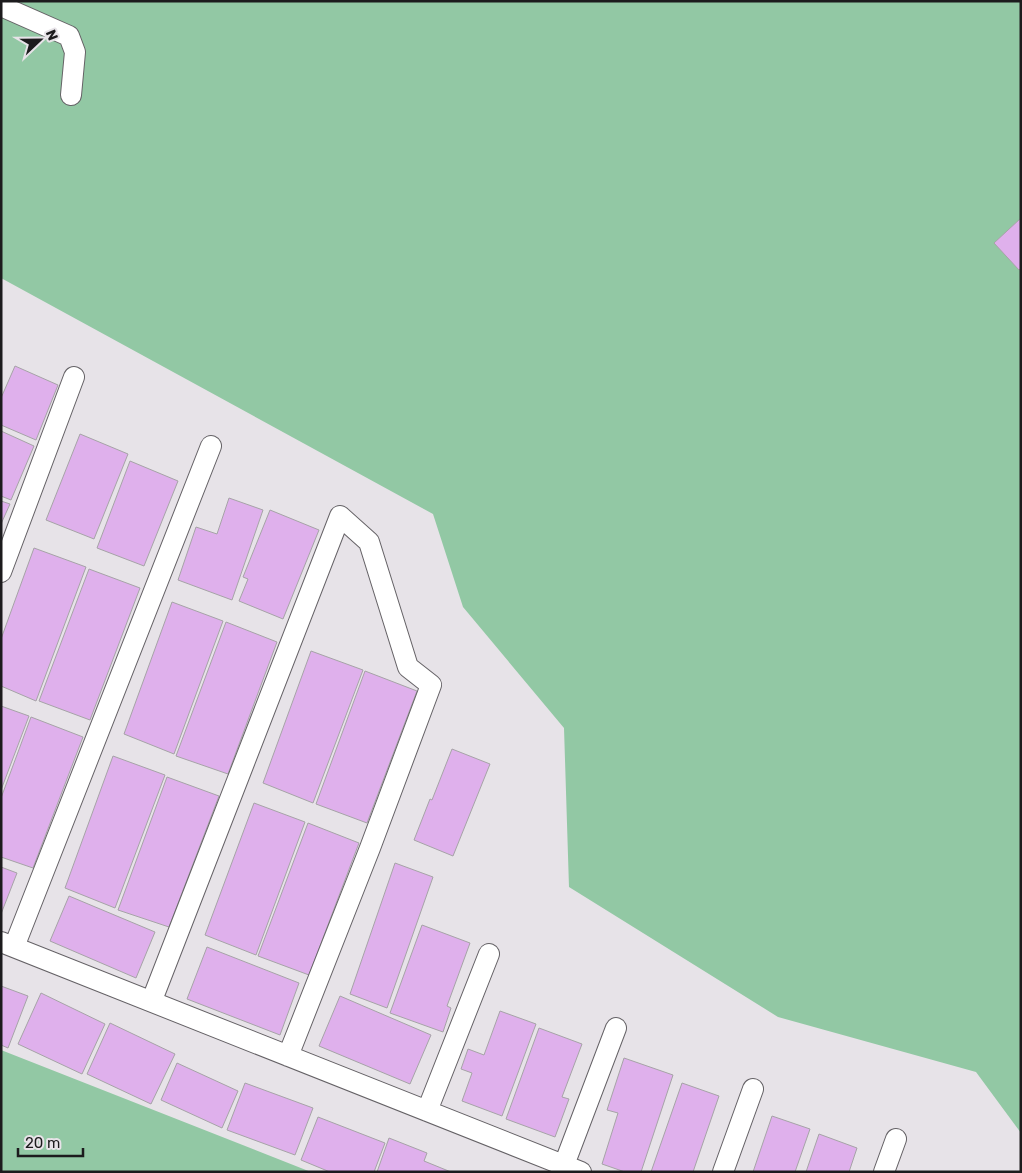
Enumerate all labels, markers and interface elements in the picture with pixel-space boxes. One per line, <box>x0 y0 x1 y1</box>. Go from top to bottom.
north arrow <box>15 15 65 65</box>
text: N <box>42 27 61 43</box>
scale bar <box>18 1126 82 1158</box>
text: 20 m <box>25 1134 60 1152</box>

